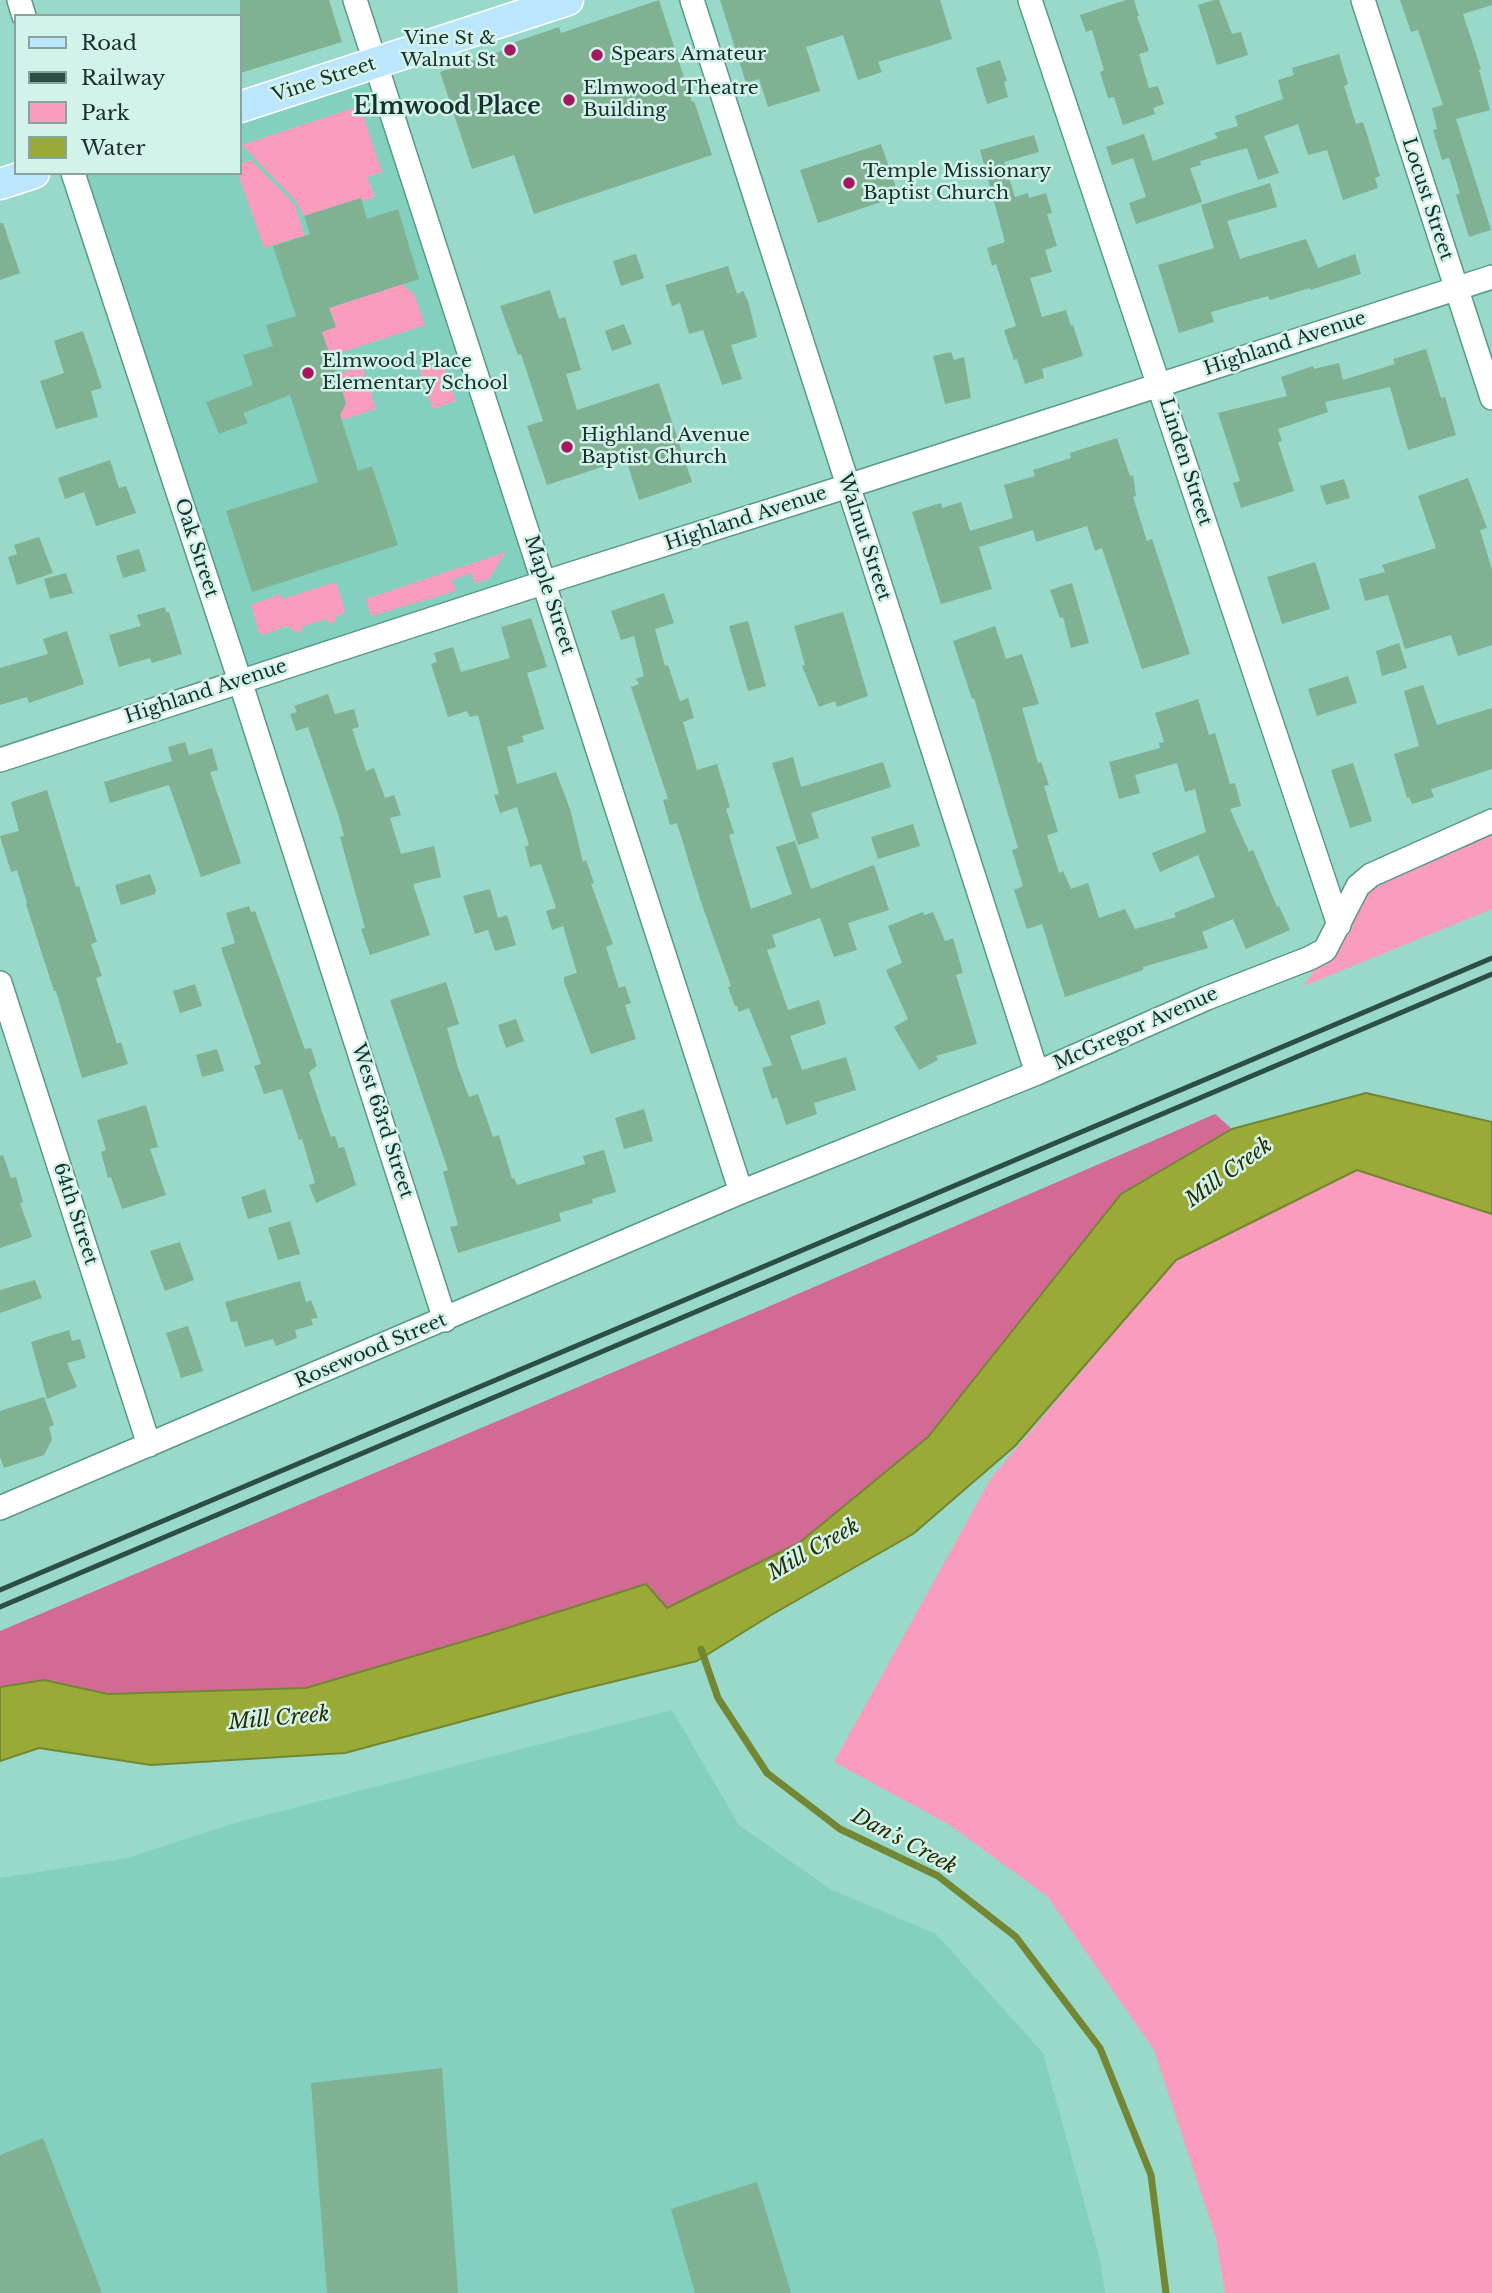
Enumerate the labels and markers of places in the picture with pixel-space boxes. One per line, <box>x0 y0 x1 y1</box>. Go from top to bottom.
place label: Vine St & Walnut St <box>401 28 496 72</box>
marker: Vine St & Walnut St <box>502 42 518 58</box>
place label: Spears Amateur <box>611 44 766 66</box>
marker: Spears Amateur <box>589 47 605 63</box>
place label: Elmwood Theatre Building <box>583 78 759 122</box>
marker: Elmwood Theatre Building <box>561 92 577 108</box>
place label: Temple Missionary Baptist Church <box>863 161 1051 205</box>
marker: Temple Missionary Baptist Church <box>841 175 857 191</box>
place label: Elmwood Place Elementary School <box>322 351 508 395</box>
marker: Elmwood Place Elementary School <box>300 365 316 381</box>
place label: Highland Avenue Baptist Church <box>581 425 750 469</box>
marker: Highland Avenue Baptist Church <box>559 439 575 455</box>

